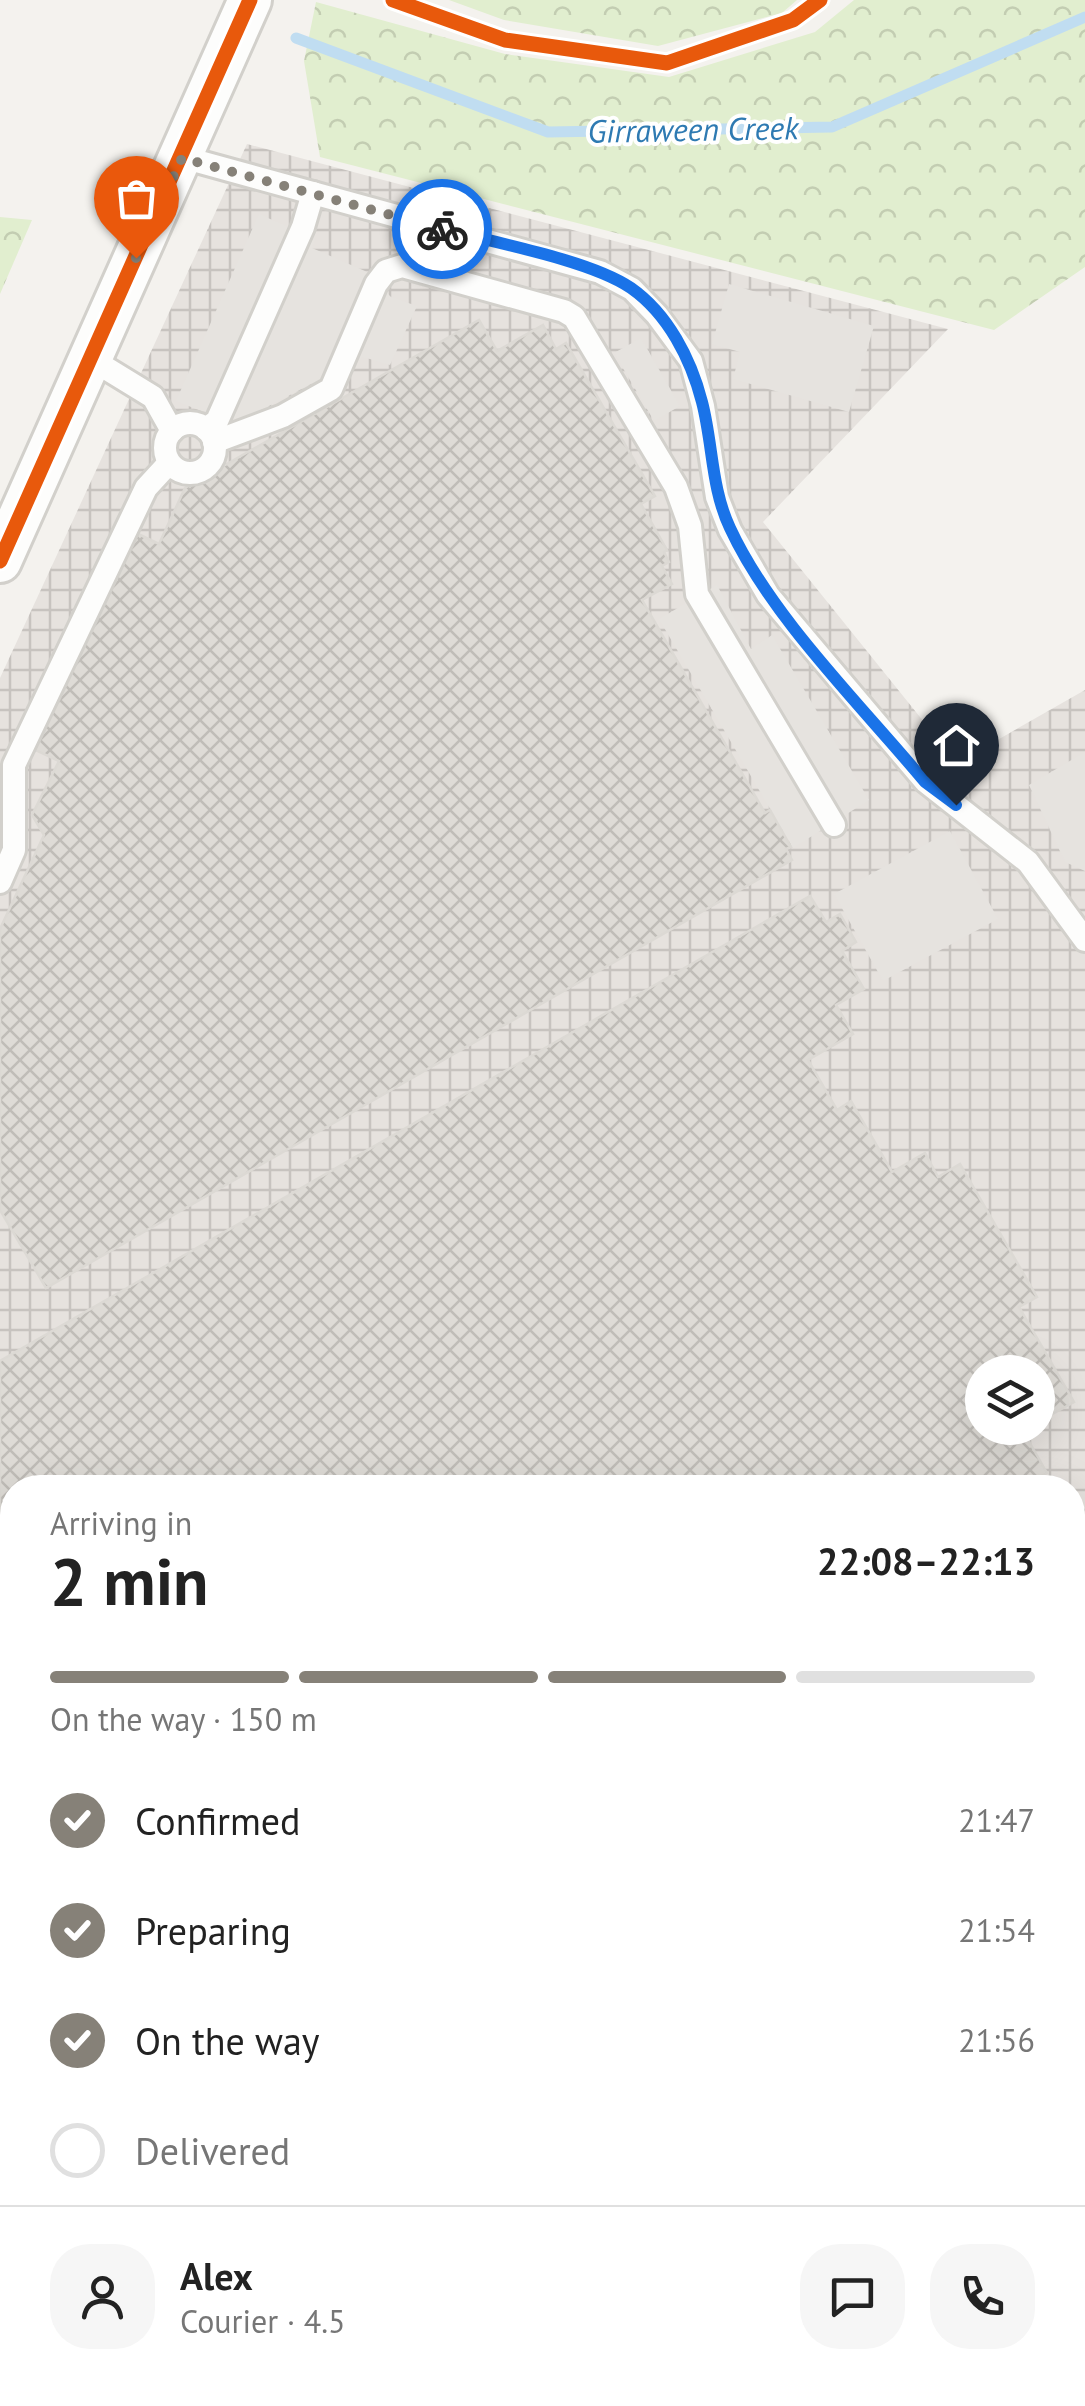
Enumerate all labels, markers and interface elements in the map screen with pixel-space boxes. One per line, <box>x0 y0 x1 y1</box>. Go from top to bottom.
water label: Girraween Creek <box>587 106 801 152</box>
pin <box>94 156 179 259</box>
icon: bag <box>109 171 164 226</box>
courier <box>392 179 492 279</box>
icon: bike <box>415 202 470 257</box>
pin <box>914 703 999 806</box>
icon: home <box>929 718 984 773</box>
map controls <box>965 1355 1055 1445</box>
button: layers <box>965 1355 1055 1445</box>
text: Arriving in <box>50 1502 192 1544</box>
text: 22:08–22:13 <box>817 1536 1035 1585</box>
text: 2 min <box>50 1539 209 1623</box>
text: On the way · 150 m <box>50 1698 317 1740</box>
icon: check <box>50 1793 105 1848</box>
text: Confirmed <box>135 1796 301 1845</box>
text: 21:47 <box>958 1799 1035 1841</box>
icon: check <box>50 1903 105 1958</box>
text: Preparing <box>135 1906 291 1955</box>
text: 21:54 <box>958 1909 1035 1951</box>
icon: check <box>50 2013 105 2068</box>
text: On the way <box>135 2016 320 2065</box>
text: 21:56 <box>958 2019 1035 2061</box>
text: Delivered <box>135 2126 290 2175</box>
button: person <box>50 2244 155 2349</box>
button: chat <box>800 2244 905 2349</box>
button: phone <box>930 2244 1035 2349</box>
text: Alex <box>180 2251 253 2300</box>
text: Courier · 4.5 <box>180 2300 346 2342</box>

